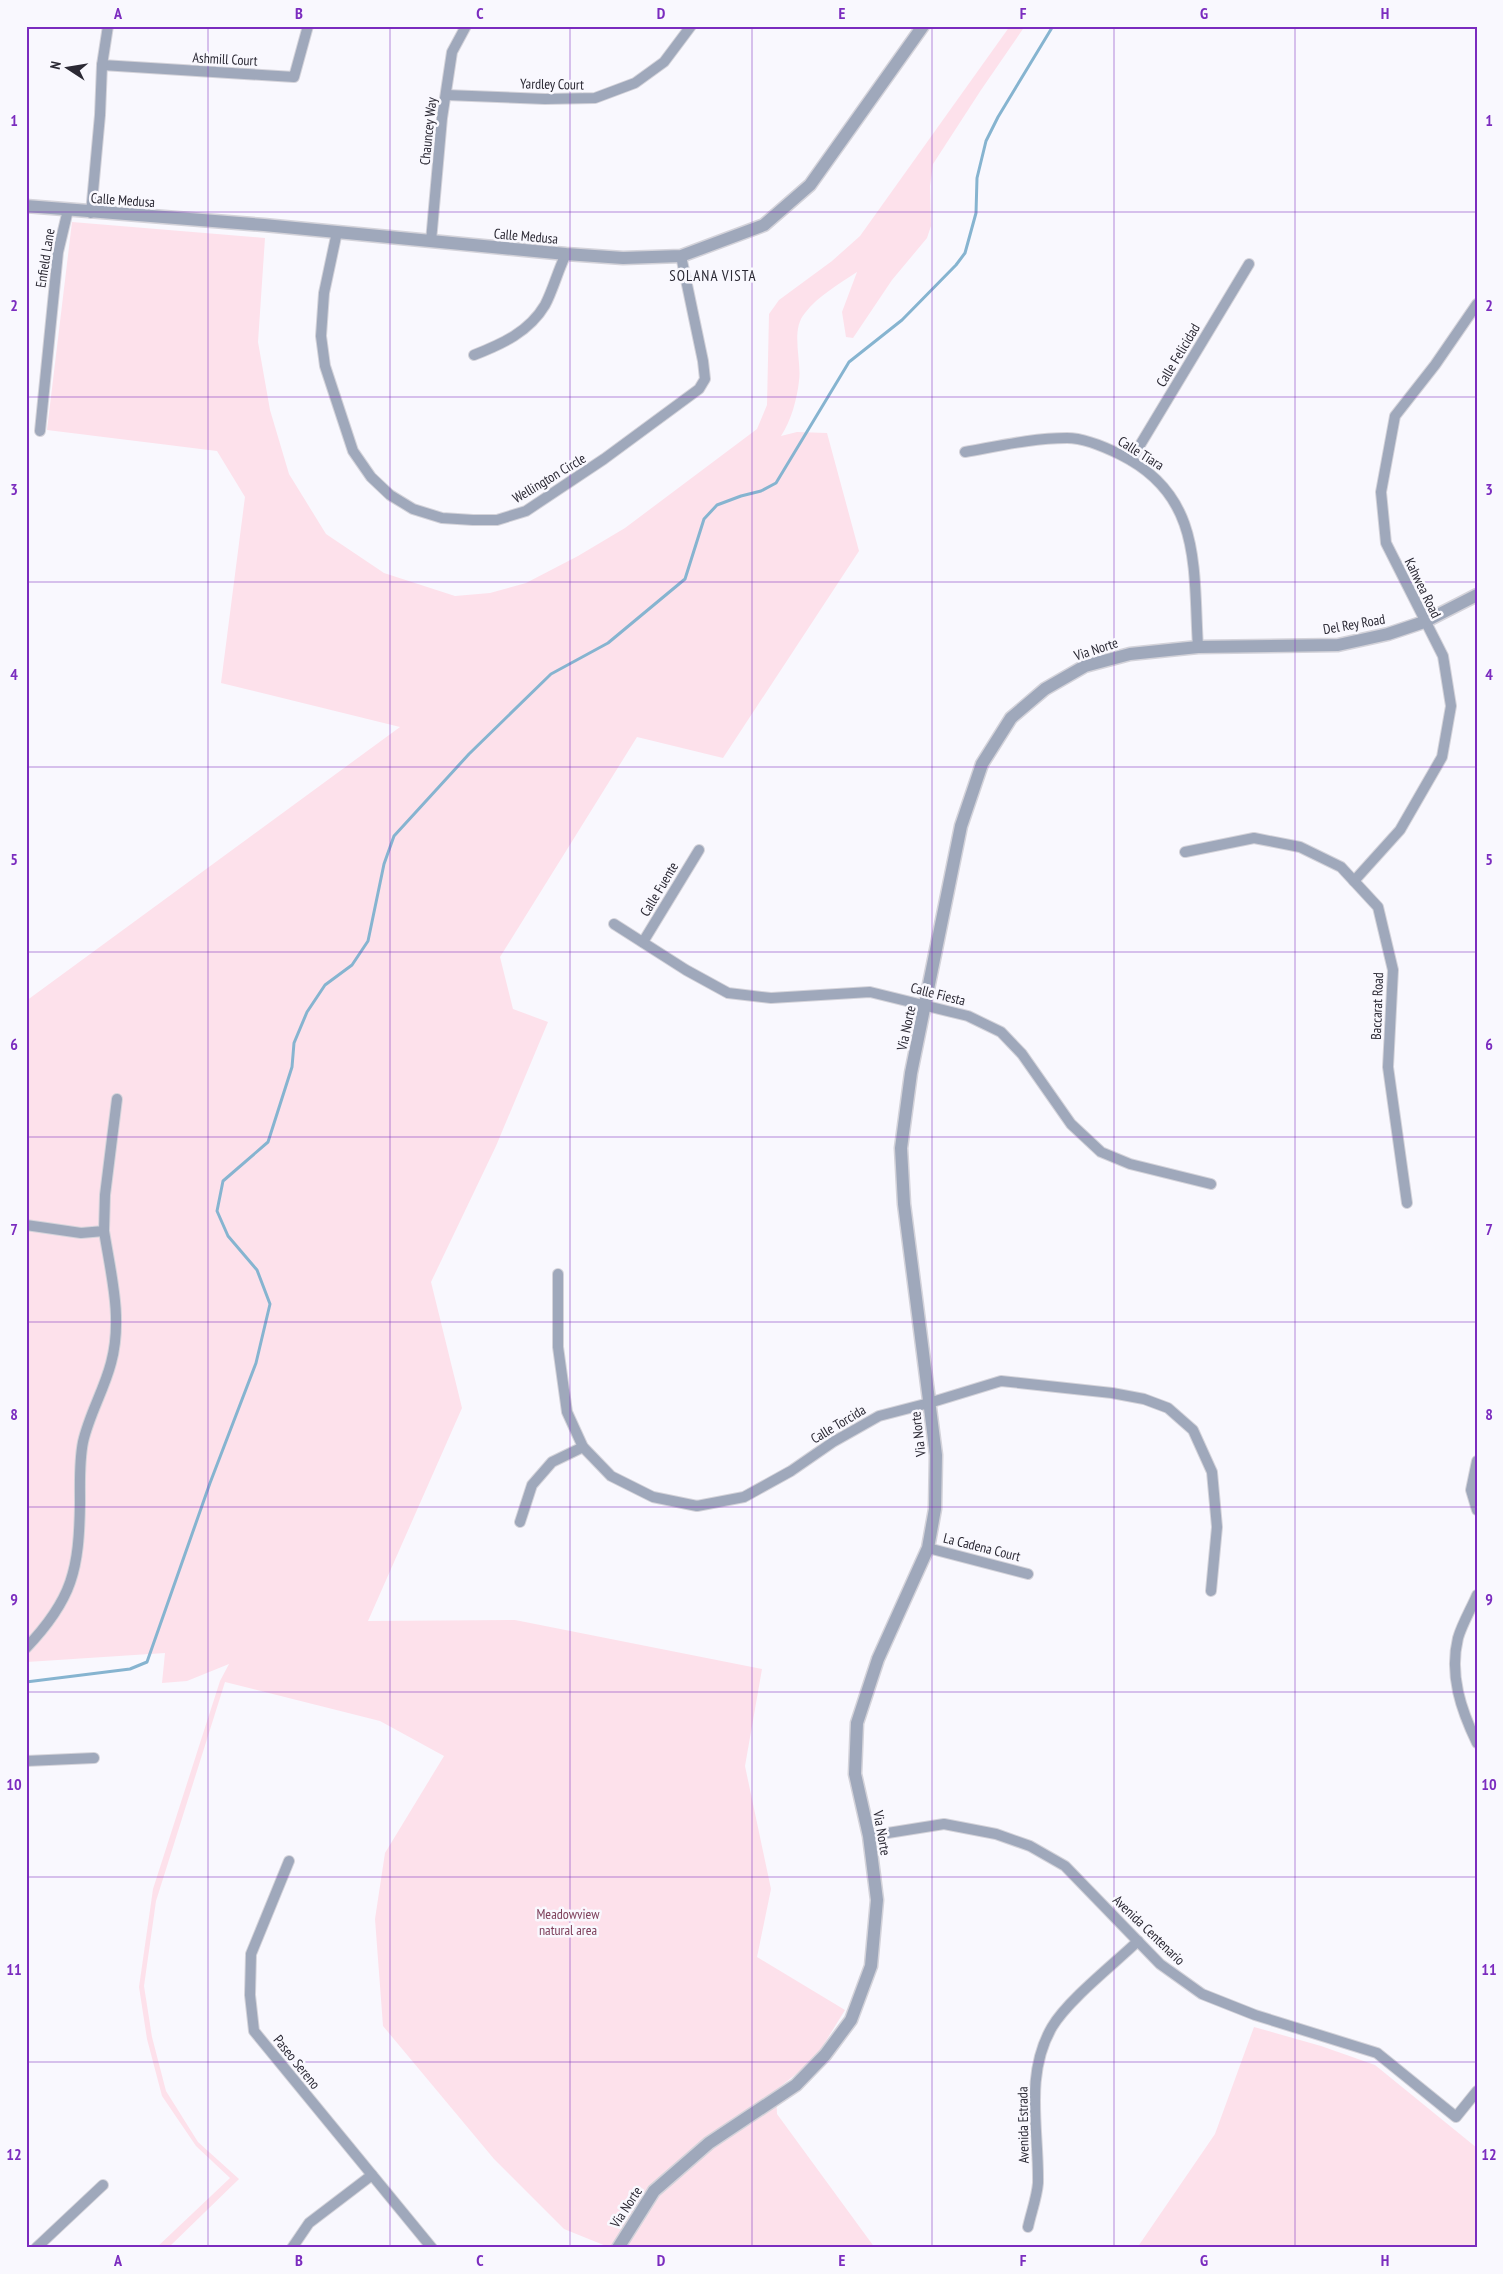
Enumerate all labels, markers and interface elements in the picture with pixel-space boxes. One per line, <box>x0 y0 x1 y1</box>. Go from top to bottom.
text: A <box>113 3 123 23</box>
text: B <box>295 3 303 23</box>
text: C <box>476 3 484 23</box>
text: D <box>657 3 666 23</box>
text: E <box>839 3 846 23</box>
text: F <box>1020 3 1027 23</box>
text: G <box>1200 3 1208 23</box>
text: H <box>1381 3 1389 23</box>
north arrow <box>42 42 92 92</box>
street label: Ashmill Court <box>192 48 258 70</box>
text: N <box>46 60 65 71</box>
street label: Yardley Court <box>520 74 584 94</box>
street label: Chauncey Way <box>415 95 441 166</box>
text: 1 <box>10 110 18 130</box>
text: 1 <box>1485 110 1493 130</box>
street label: Calle Medusa <box>90 189 156 211</box>
street label: Calle Medusa <box>493 224 559 248</box>
street label: Enfield Lane <box>31 227 59 289</box>
district label: SOLANA VISTA <box>669 266 757 285</box>
text: 2 <box>10 295 18 315</box>
text: 2 <box>1485 295 1493 315</box>
street label: Calle Felicidad <box>1152 320 1204 390</box>
street label: Calle Tiara <box>1115 432 1167 474</box>
street label: Wellington Circle <box>509 449 589 507</box>
text: 3 <box>10 479 18 499</box>
text: 3 <box>1485 479 1493 499</box>
street label: Kahwea Road <box>1401 555 1445 621</box>
street label: Del Rey Road <box>1322 610 1386 638</box>
street label: Via Norte <box>1071 633 1121 665</box>
text: 4 <box>10 664 18 684</box>
text: 4 <box>1485 664 1493 684</box>
text: 5 <box>10 849 18 869</box>
text: 5 <box>1485 849 1493 869</box>
street label: Calle Fuente <box>636 858 682 920</box>
street label: Baccarat Road <box>1367 972 1387 1040</box>
street label: Calle Fiesta <box>909 979 967 1009</box>
street label: Via Norte <box>892 1004 920 1053</box>
text: 6 <box>10 1034 18 1054</box>
text: 6 <box>1485 1034 1493 1054</box>
text: 7 <box>10 1219 18 1239</box>
text: 7 <box>1485 1219 1493 1239</box>
street label: Calle Torcida <box>807 1401 869 1447</box>
text: 8 <box>10 1404 18 1424</box>
text: 8 <box>1485 1404 1493 1424</box>
street label: Via Norte <box>906 1410 930 1459</box>
street label: La Cadena Court <box>942 1529 1023 1565</box>
text: 9 <box>10 1589 18 1609</box>
text: 9 <box>1485 1589 1493 1609</box>
text: 10 <box>6 1774 22 1794</box>
text: 10 <box>1481 1774 1497 1794</box>
street label: Via Norte <box>869 1808 895 1857</box>
street label: Avenida Centenario <box>1109 1891 1189 1969</box>
park label: Meadowview natural area <box>536 1905 600 1939</box>
text: 11 <box>6 1959 22 1979</box>
text: 11 <box>1481 1959 1497 1979</box>
street label: Paseo Sereno <box>270 2031 324 2093</box>
street label: Avenida Estrada <box>1013 2086 1033 2164</box>
text: 12 <box>6 2144 22 2164</box>
text: 12 <box>1481 2144 1497 2164</box>
street label: Via Norte <box>606 2183 646 2232</box>
text: A <box>113 2250 123 2270</box>
text: B <box>295 2250 303 2270</box>
text: C <box>476 2250 484 2270</box>
text: D <box>657 2250 666 2270</box>
text: E <box>839 2250 846 2270</box>
text: F <box>1020 2250 1027 2270</box>
text: G <box>1200 2250 1208 2270</box>
text: H <box>1381 2250 1389 2270</box>

